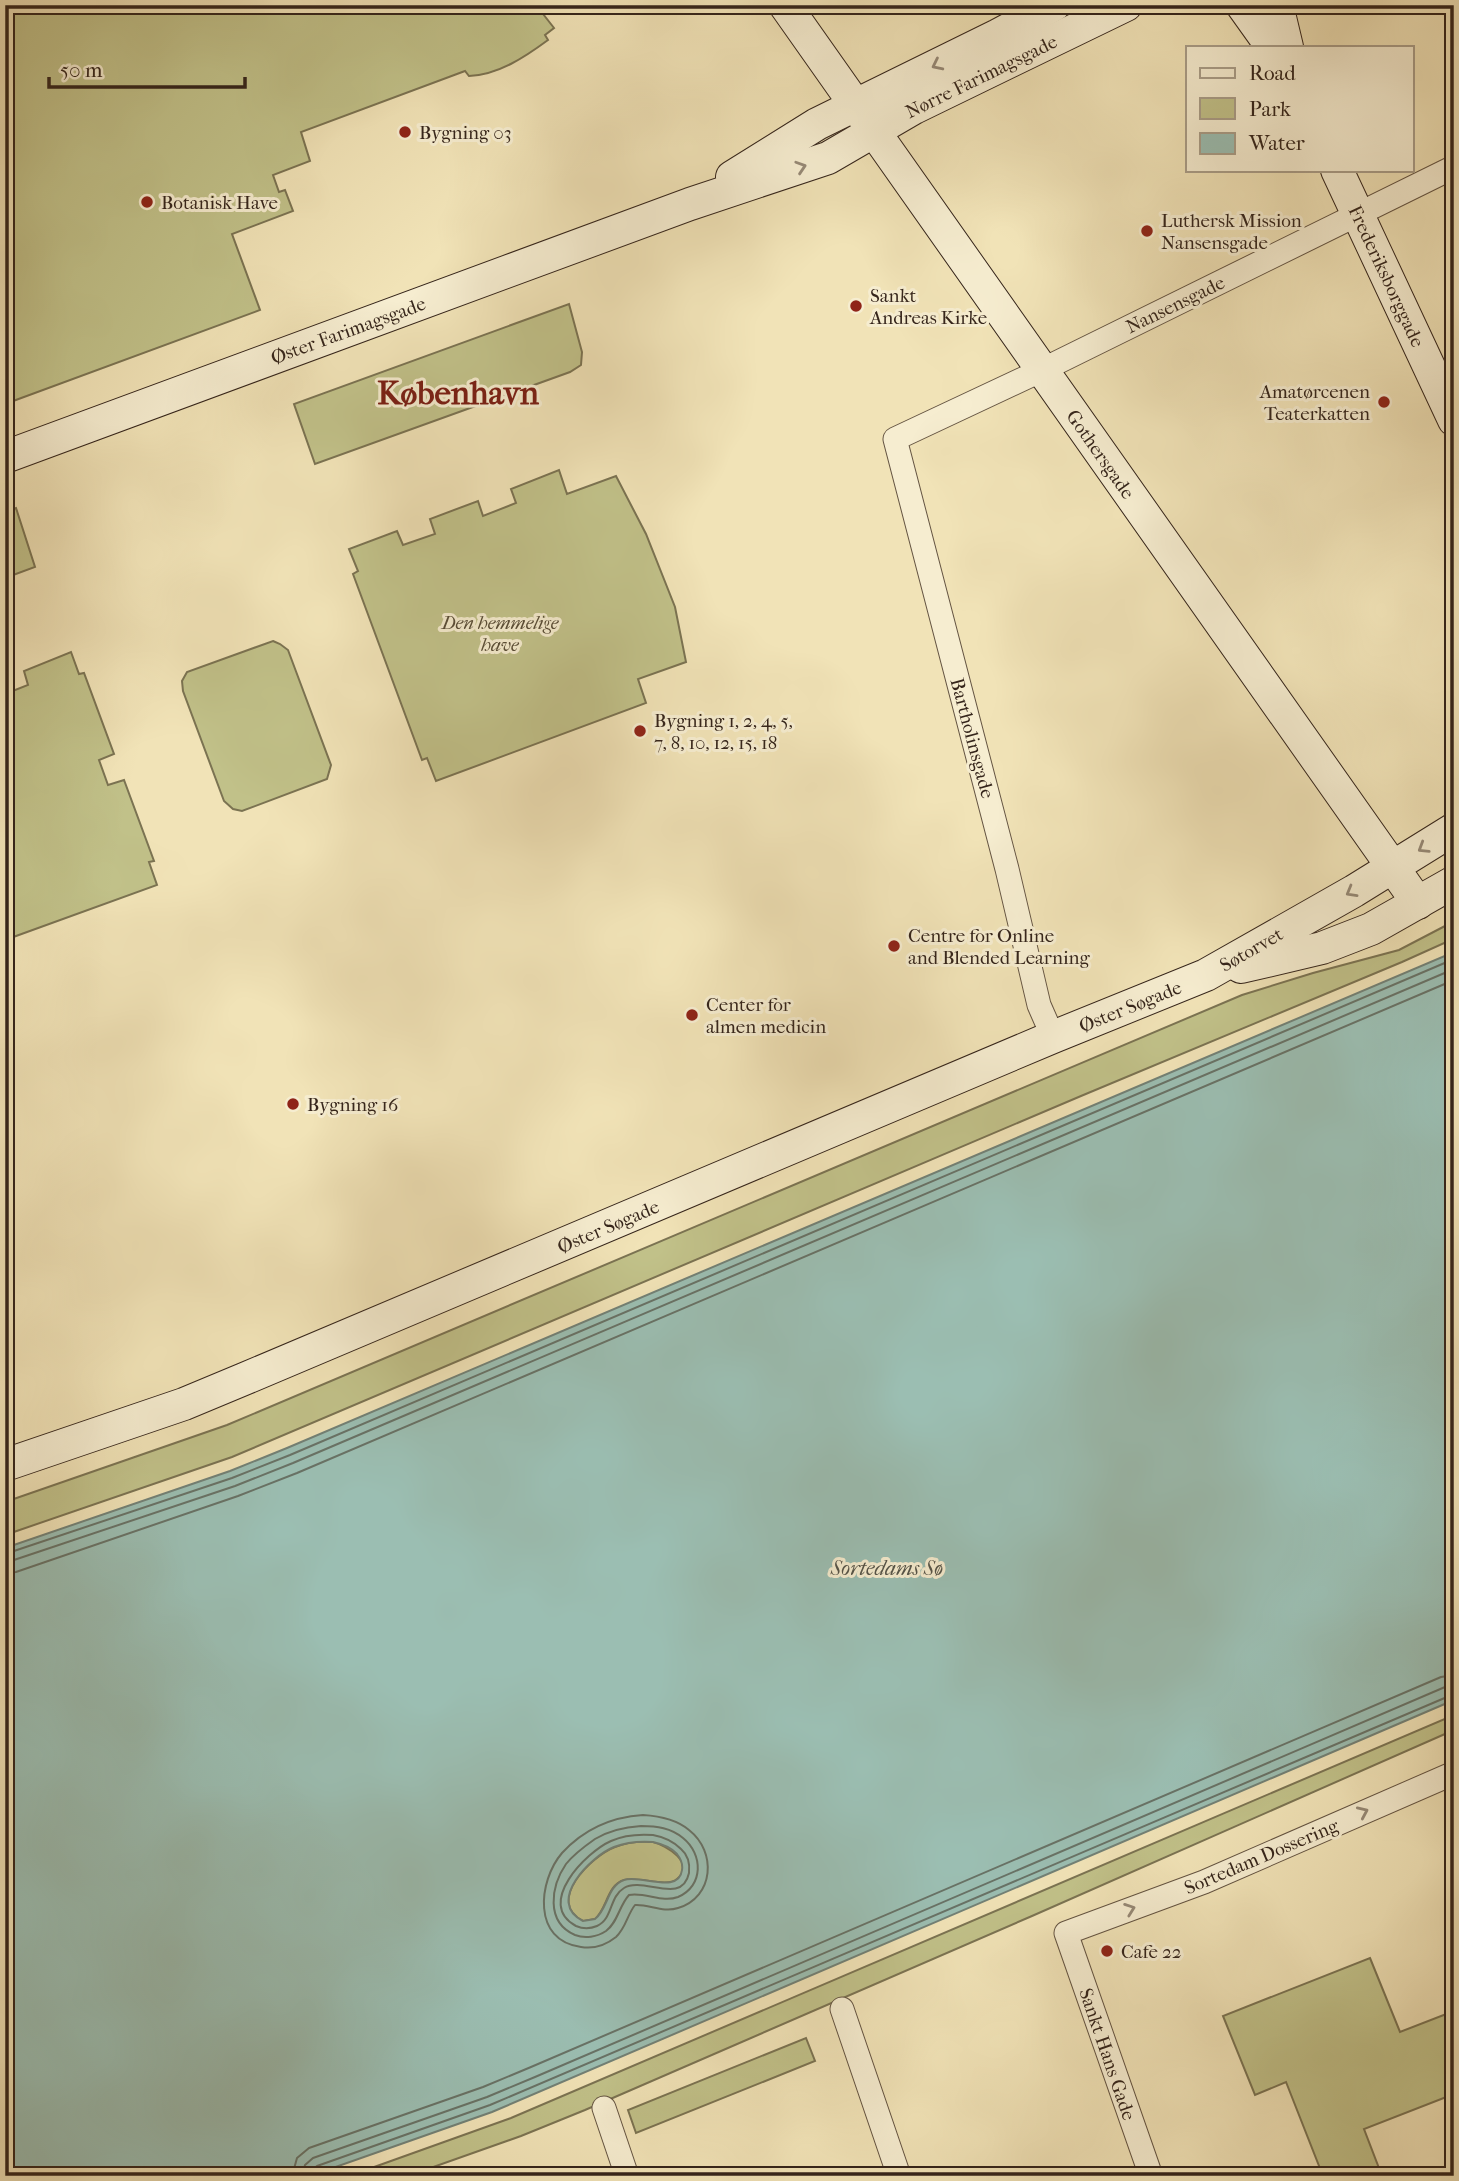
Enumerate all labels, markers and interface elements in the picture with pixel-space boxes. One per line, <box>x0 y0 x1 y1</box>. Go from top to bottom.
street label: Nørre Farimagsgade <box>902 31 1061 123</box>
scale bar <box>49 46 245 90</box>
legend <box>1186 46 1414 172</box>
one-way arrow <box>932 57 944 71</box>
text: 50 m <box>60 58 103 82</box>
text: Road <box>1249 61 1296 85</box>
text: Park <box>1249 97 1291 121</box>
place label: Bygning 03 <box>419 122 512 144</box>
marker: Bygning 03 <box>397 124 413 140</box>
text: Water <box>1248 131 1305 155</box>
one-way arrow <box>795 161 807 175</box>
place label: Botanisk Have <box>161 192 278 214</box>
marker: Botanisk Have <box>139 194 155 210</box>
street label: Frederiksborggade <box>1344 202 1429 351</box>
place label: Luthersk Mission Nansensgade <box>1161 210 1302 254</box>
marker: Luthersk Mission Nansensgade <box>1139 223 1155 239</box>
street label: Nansensgade <box>1123 272 1228 338</box>
place label: Sankt Andreas Kirke <box>869 285 987 329</box>
street label: Øster Farimagsgade <box>268 293 429 369</box>
marker: Sankt Andreas Kirke <box>848 298 864 314</box>
district label: København <box>377 374 540 413</box>
place label: Amatørcenen Teaterkatten <box>1259 381 1370 425</box>
marker: Amatørcenen Teaterkatten <box>1376 394 1392 410</box>
street label: Gothersgade <box>1061 406 1139 503</box>
park label: Den hemmelige have <box>440 612 560 656</box>
street label: Bartholinsgade <box>945 676 999 801</box>
place label: Bygning 1, 2, 4, 5, 7, 8, 10, 12, 15, 18 <box>654 710 793 754</box>
marker: Bygning 1, 2, 4, 5, 7, 8, 10, 12, 15, 18 <box>632 723 648 739</box>
one-way arrow <box>1418 839 1431 852</box>
one-way arrow <box>1346 884 1359 897</box>
street label: Søtorvet <box>1216 923 1287 977</box>
place label: Centre for Online and Blended Learning <box>908 925 1091 969</box>
marker: Centre for Online and Blended Learning <box>886 938 902 954</box>
street label: Øster Søgade <box>1076 976 1185 1037</box>
place label: Center for almen medicin <box>706 994 826 1038</box>
marker: Center for almen medicin <box>684 1007 700 1023</box>
place label: Bygning 16 <box>307 1094 399 1116</box>
marker: Bygning 16 <box>285 1096 301 1112</box>
street label: Øster Søgade <box>554 1196 663 1258</box>
water label: Sortedams Sø <box>830 1556 943 1580</box>
one-way arrow <box>1356 1807 1368 1821</box>
street label: Sortedam Dossering <box>1181 1814 1342 1899</box>
one-way arrow <box>1123 1904 1135 1918</box>
place label: Cafe 22 <box>1121 1941 1182 1963</box>
marker: Cafe 22 <box>1099 1943 1115 1959</box>
street label: Sankt Hans Gade <box>1074 1985 1140 2123</box>

